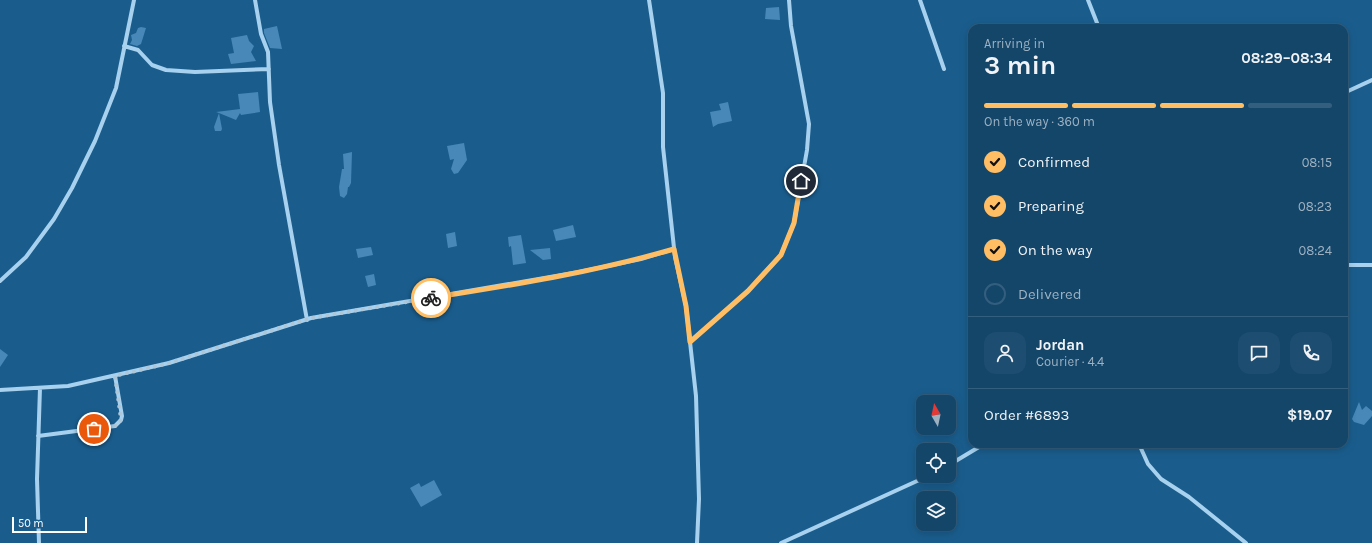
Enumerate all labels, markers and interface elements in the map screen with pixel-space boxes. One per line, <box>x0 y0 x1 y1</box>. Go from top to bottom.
text: Arriving in <box>984 36 1045 51</box>
text: 08:29–08:34 <box>1241 49 1332 67</box>
text: 3 min <box>984 50 1056 81</box>
text: On the way · 360 m <box>984 114 1095 129</box>
icon: check <box>984 151 1006 173</box>
text: Confirmed <box>1018 153 1090 171</box>
text: 08:15 <box>1302 155 1332 170</box>
pin <box>784 164 818 198</box>
icon: home <box>790 170 812 192</box>
icon: check <box>984 195 1006 217</box>
text: Preparing <box>1018 197 1084 215</box>
text: 08:23 <box>1298 199 1332 214</box>
icon: check <box>984 239 1006 261</box>
text: On the way <box>1018 241 1092 259</box>
text: 08:24 <box>1299 243 1332 258</box>
courier <box>411 278 451 318</box>
text: Delivered <box>1018 285 1082 303</box>
icon: bike <box>420 287 442 309</box>
button: person <box>984 332 1026 374</box>
button: chat <box>1238 332 1280 374</box>
button: phone <box>1290 332 1332 374</box>
text: Jordan <box>1036 336 1084 354</box>
text: Courier · 4.4 <box>1036 354 1104 369</box>
north arrow <box>916 395 956 435</box>
map controls <box>916 395 956 531</box>
text: Order #6893 <box>984 406 1069 424</box>
text: $19.07 <box>1287 406 1332 424</box>
pin <box>77 412 111 446</box>
icon: bag <box>83 418 105 440</box>
button: locate <box>916 443 956 483</box>
button: layers <box>916 491 956 531</box>
scale bar <box>12 515 87 534</box>
text: 50 m <box>18 517 44 530</box>

